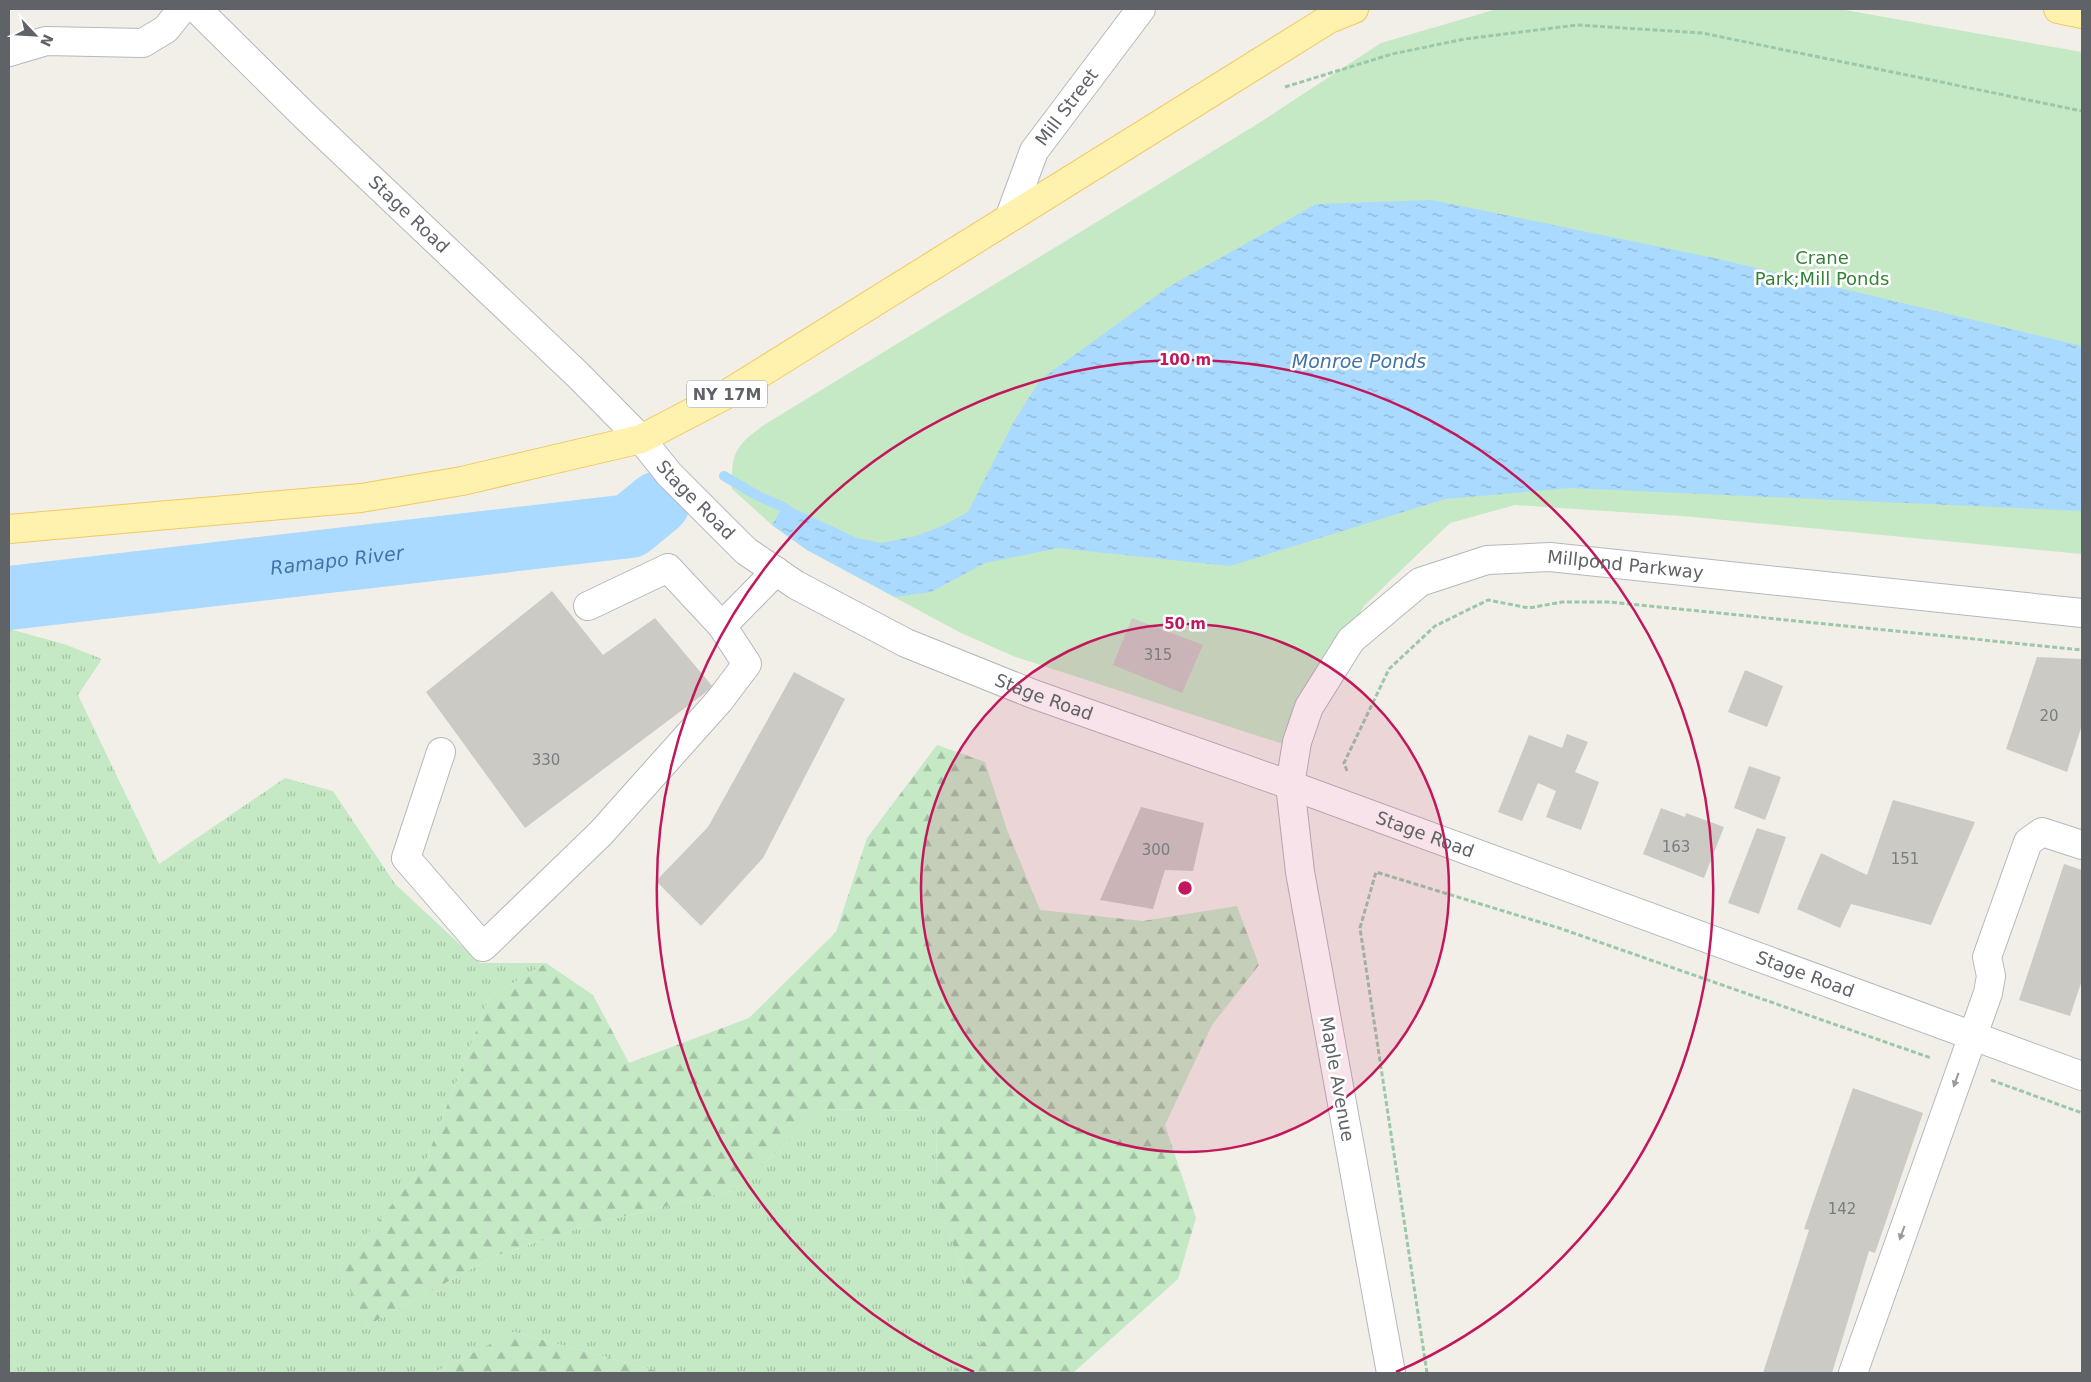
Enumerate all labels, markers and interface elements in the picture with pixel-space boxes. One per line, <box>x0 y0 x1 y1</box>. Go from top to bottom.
north arrow <box>10 10 60 60</box>
text: N <box>37 32 57 49</box>
street label: Mill Street <box>1031 64 1102 150</box>
street label: Stage Road <box>364 171 454 257</box>
park label: Crane Park;Mill Ponds <box>1755 247 1889 289</box>
water label: Monroe Ponds <box>1292 350 1426 372</box>
text: 100 m <box>1159 351 1211 369</box>
road number: NY 17M <box>687 380 767 408</box>
street label: Stage Road <box>652 456 739 544</box>
water label: Ramapo River <box>269 541 406 579</box>
street label: Millpond Parkway <box>1546 546 1705 583</box>
text: 50 m <box>1164 615 1206 633</box>
house number: 315 <box>1144 646 1172 664</box>
street label: Stage Road <box>992 669 1096 724</box>
house number: 20 <box>2039 707 2059 725</box>
house number: 330 <box>532 751 560 769</box>
street label: Stage Road <box>1373 807 1477 862</box>
house number: 163 <box>1662 838 1690 856</box>
house number: 300 <box>1142 841 1170 859</box>
house number: 151 <box>1891 850 1919 868</box>
centre of rings <box>1176 879 1194 897</box>
street label: Stage Road <box>1753 946 1857 1001</box>
street label: Maple Avenue <box>1316 1015 1359 1143</box>
one-way arrow <box>1952 1073 1960 1088</box>
house number: 142 <box>1828 1200 1856 1218</box>
one-way arrow <box>1898 1226 1906 1241</box>

